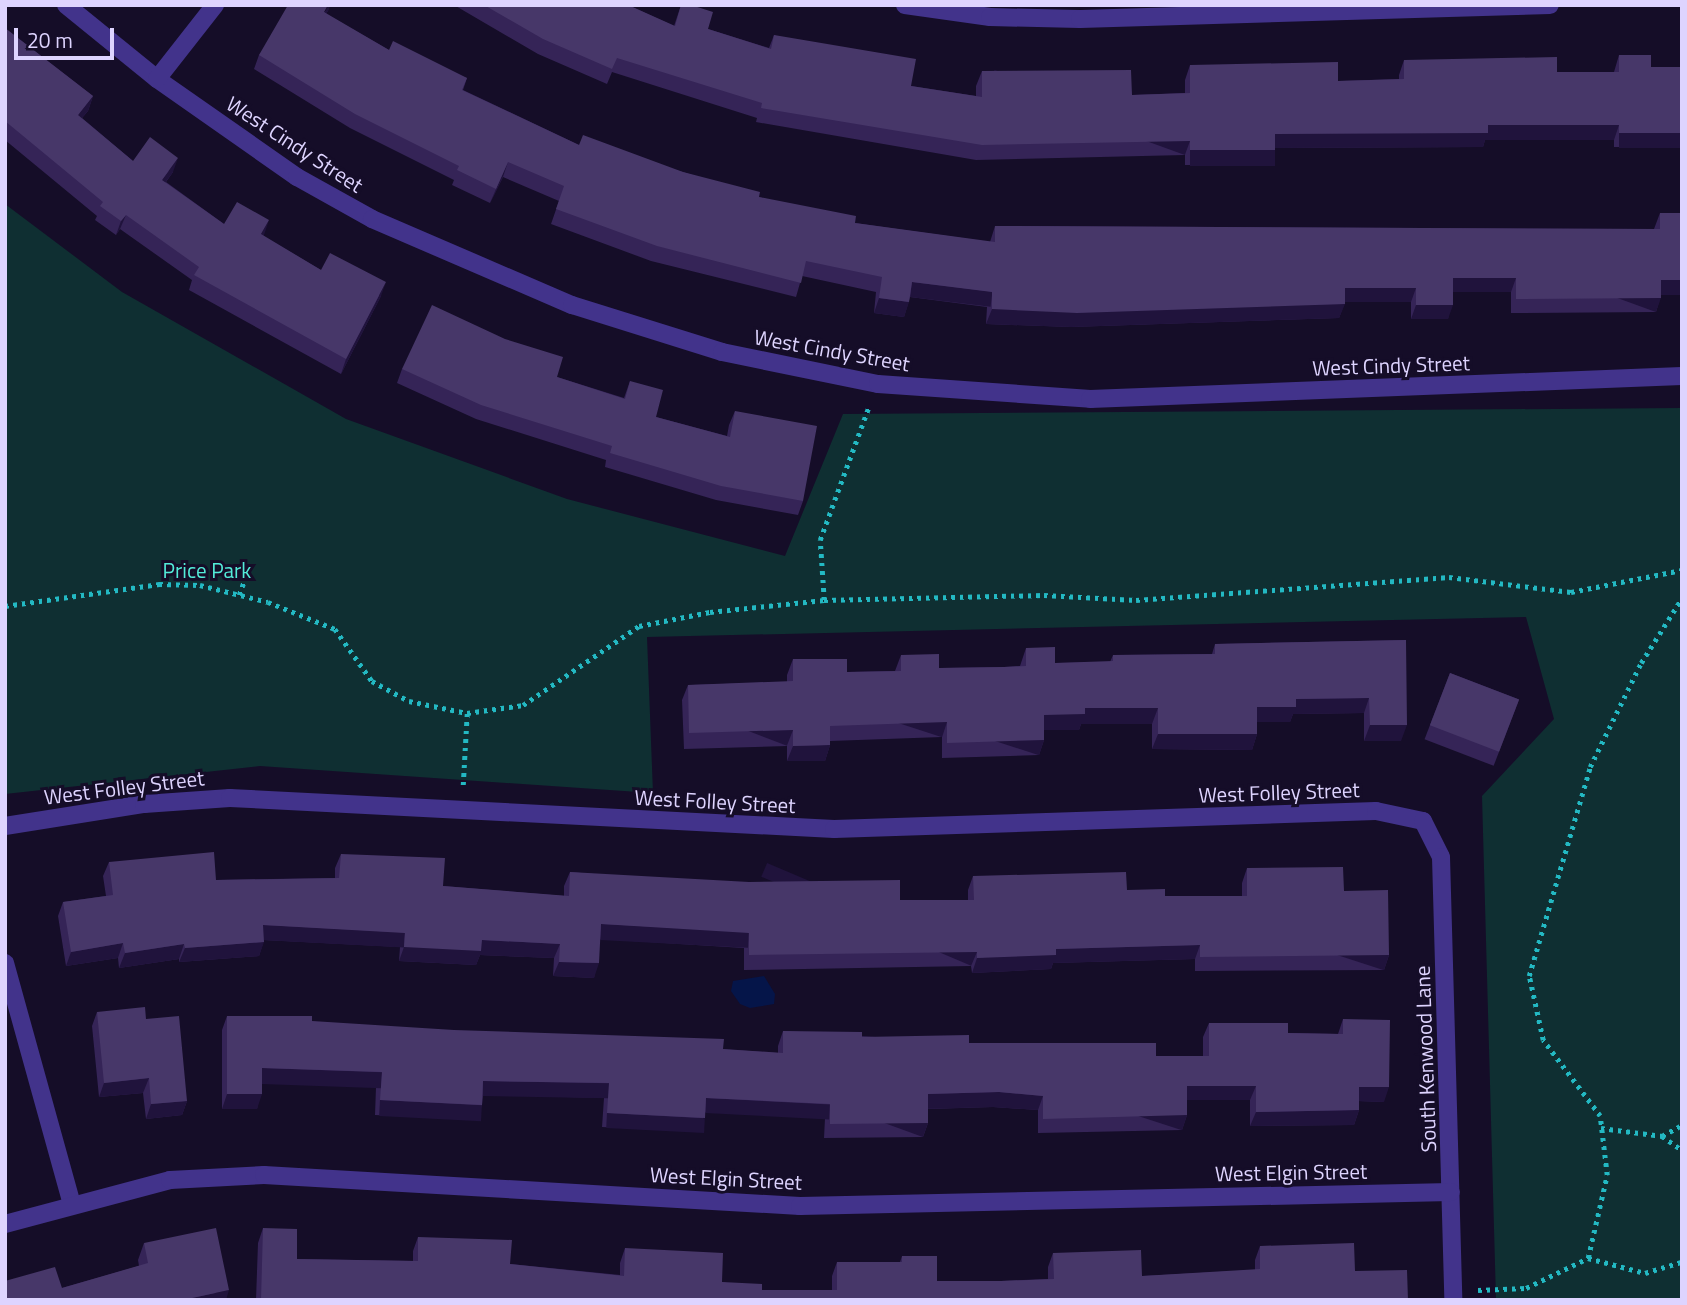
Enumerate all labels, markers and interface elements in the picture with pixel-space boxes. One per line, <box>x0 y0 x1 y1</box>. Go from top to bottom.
scale bar <box>18 14 117 58</box>
text: 20 m <box>27 24 73 56</box>
street label: West Cindy Street <box>222 90 368 198</box>
street label: West Cindy Street <box>752 324 912 376</box>
street label: West Cindy Street <box>1312 350 1470 380</box>
park label: Price Park <box>163 557 251 583</box>
street label: West Folley Street <box>42 765 206 809</box>
street label: West Folley Street <box>1198 777 1360 807</box>
street label: West Folley Street <box>634 784 796 818</box>
street label: South Kenwood Lane <box>1409 965 1441 1153</box>
street label: West Elgin Street <box>1215 1158 1367 1186</box>
street label: West Elgin Street <box>649 1161 803 1195</box>

